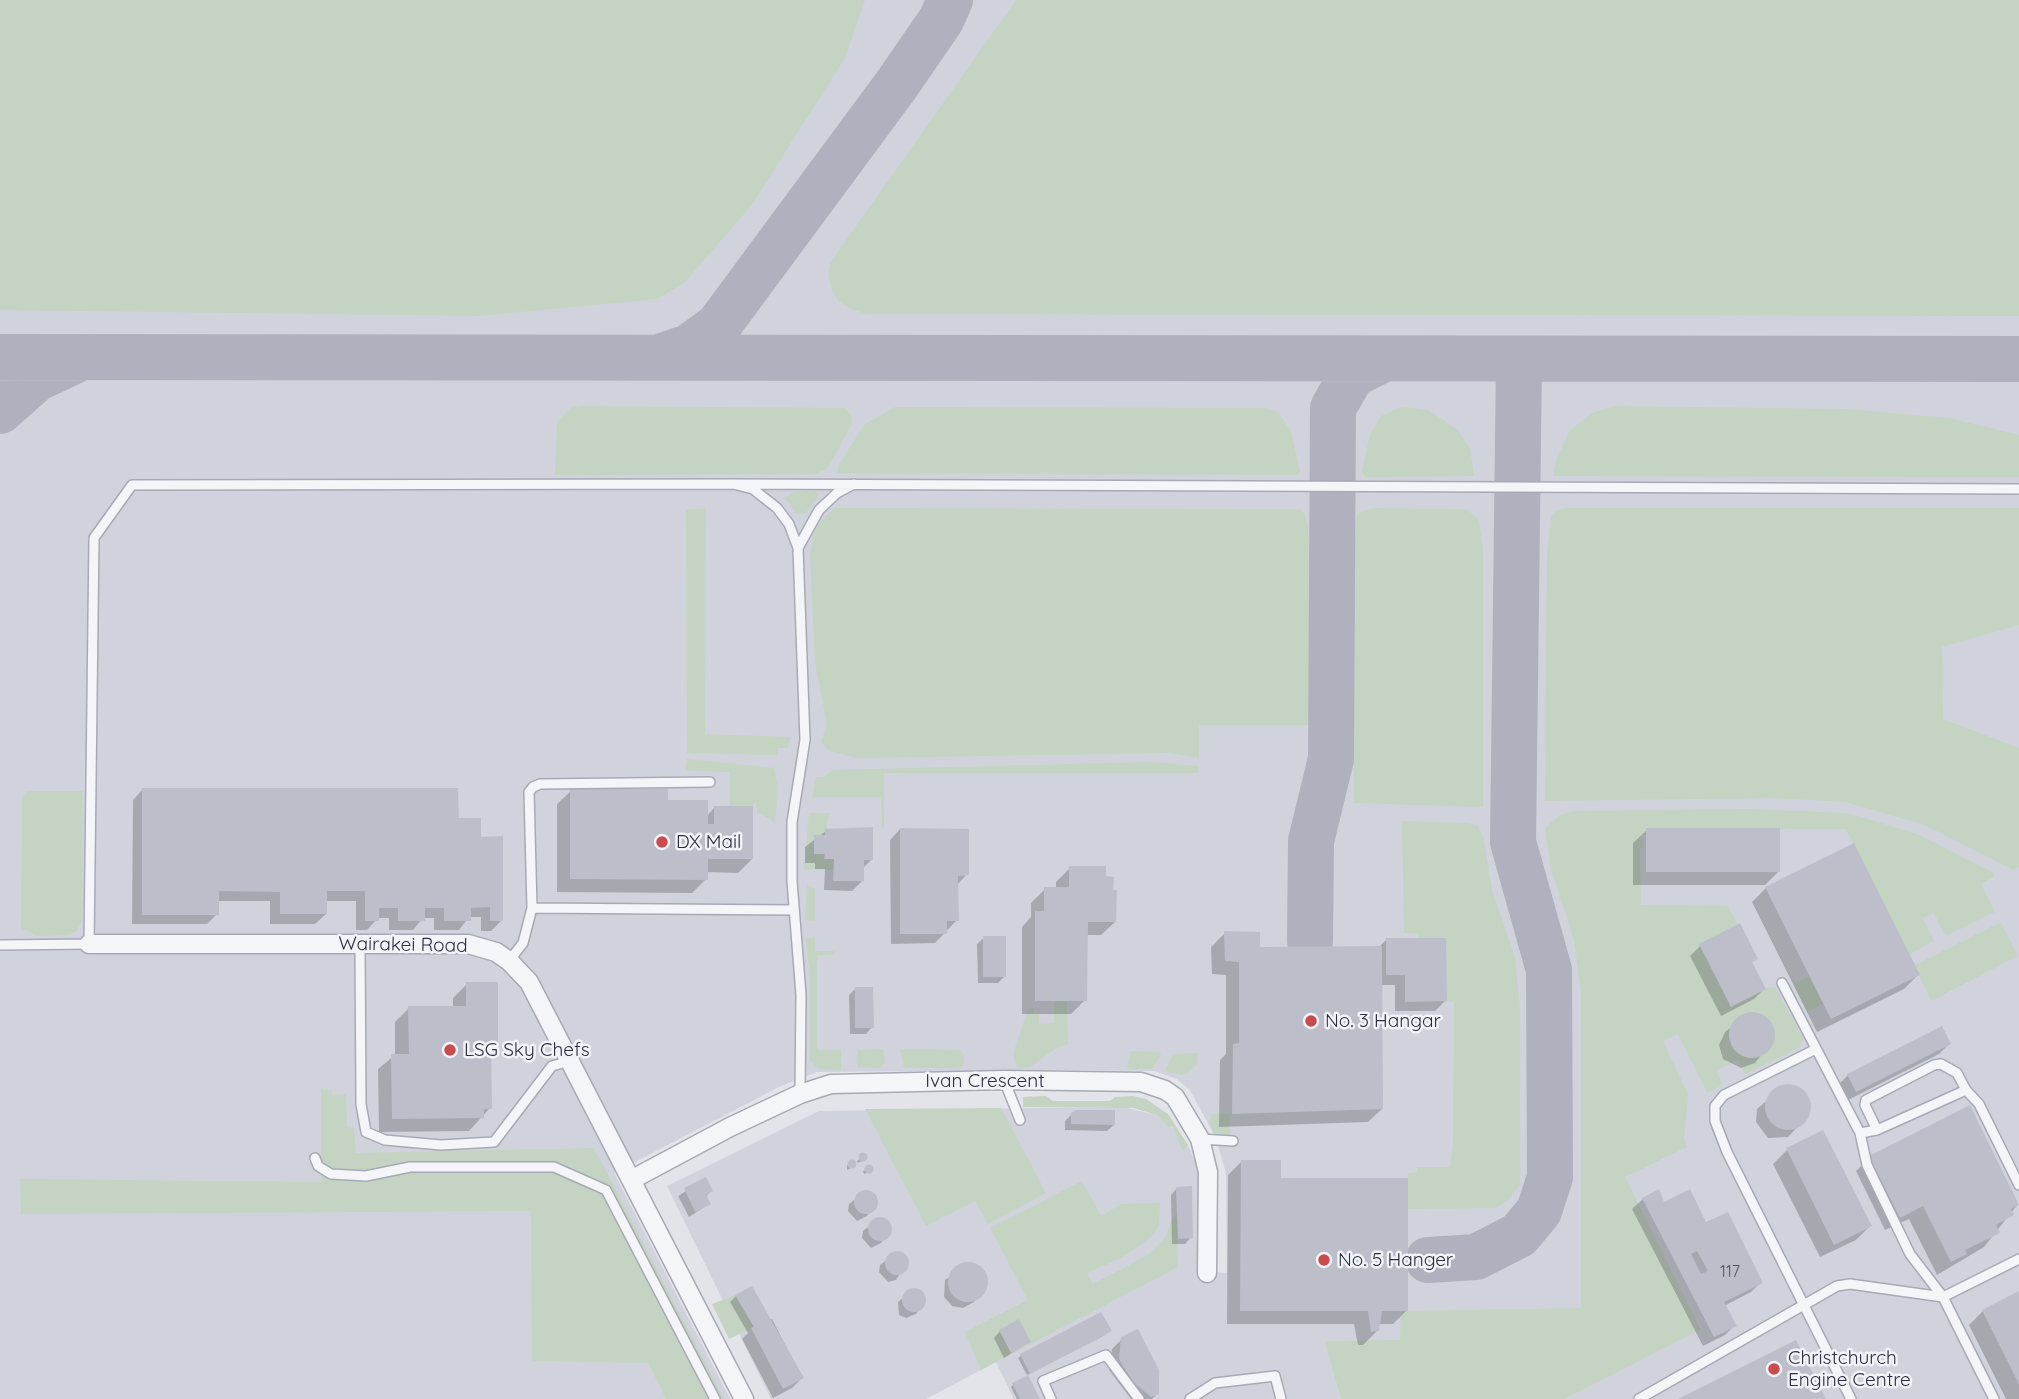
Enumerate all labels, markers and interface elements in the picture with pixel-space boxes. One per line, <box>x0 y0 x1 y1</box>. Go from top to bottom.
place label: DX Mail <box>676 831 741 853</box>
marker: DX Mail <box>654 834 670 850</box>
street label: Wairakei Road <box>338 932 468 958</box>
place label: No. 3 Hangar <box>1325 1010 1441 1032</box>
marker: No. 3 Hangar <box>1303 1013 1319 1029</box>
place label: LSG Sky Chefs <box>464 1039 590 1061</box>
marker: LSG Sky Chefs <box>442 1042 458 1058</box>
street label: Ivan Crescent <box>925 1070 1045 1092</box>
place label: No. 5 Hanger <box>1338 1249 1453 1271</box>
marker: No. 5 Hanger <box>1316 1252 1332 1268</box>
house number: 117 <box>1720 1262 1740 1282</box>
place label: Christchurch Engine Centre <box>1788 1347 1911 1391</box>
marker: Christchurch Engine Centre <box>1766 1361 1782 1377</box>

